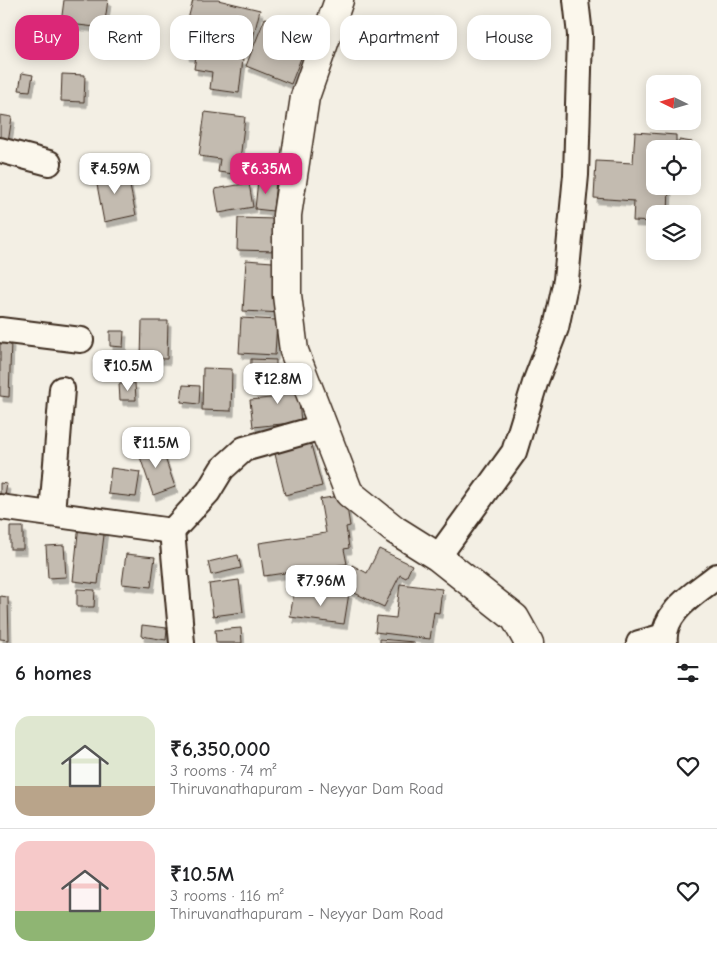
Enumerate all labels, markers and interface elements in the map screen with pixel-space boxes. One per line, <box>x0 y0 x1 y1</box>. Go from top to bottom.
chip: Buy <box>15 15 79 60</box>
chip: Rent <box>89 15 160 60</box>
chip: Filters <box>170 15 253 60</box>
chip: New <box>263 15 330 60</box>
chip: Apartment <box>340 15 457 60</box>
chip: House <box>467 15 551 60</box>
north arrow <box>646 75 701 130</box>
map controls <box>646 75 701 260</box>
button: locate <box>646 140 701 195</box>
pin: ₹4.59M <box>74 152 156 195</box>
pin: ₹6.35M <box>225 152 307 195</box>
text: ₹4.59M <box>90 160 140 178</box>
text: ₹6.35M <box>241 160 291 178</box>
button: layers <box>646 205 701 260</box>
pin: ₹10.5M <box>87 350 169 392</box>
text: ₹10.5M <box>104 357 152 375</box>
pin: ₹12.8M <box>237 362 319 405</box>
text: ₹12.8M <box>254 370 302 388</box>
pin: ₹11.5M <box>115 426 197 469</box>
text: ₹11.5M <box>133 434 179 452</box>
pin: ₹7.96M <box>280 564 362 607</box>
text: ₹7.96M <box>297 572 345 590</box>
icon: filters <box>674 659 702 687</box>
text: 6 homes <box>15 661 91 685</box>
icon: home <box>55 736 115 796</box>
text: ₹6,350,000 <box>170 737 271 761</box>
icon: heart <box>674 752 702 780</box>
text: 3 rooms · 74 m² <box>170 762 276 780</box>
text: Thiruvanathapuram - Neyyar Dam Road <box>170 780 444 798</box>
icon: home <box>55 861 115 921</box>
text: ₹10.5M <box>170 862 234 886</box>
icon: heart <box>674 877 702 905</box>
text: 3 rooms · 116 m² <box>170 887 284 905</box>
text: Thiruvanathapuram - Neyyar Dam Road <box>170 905 444 923</box>

